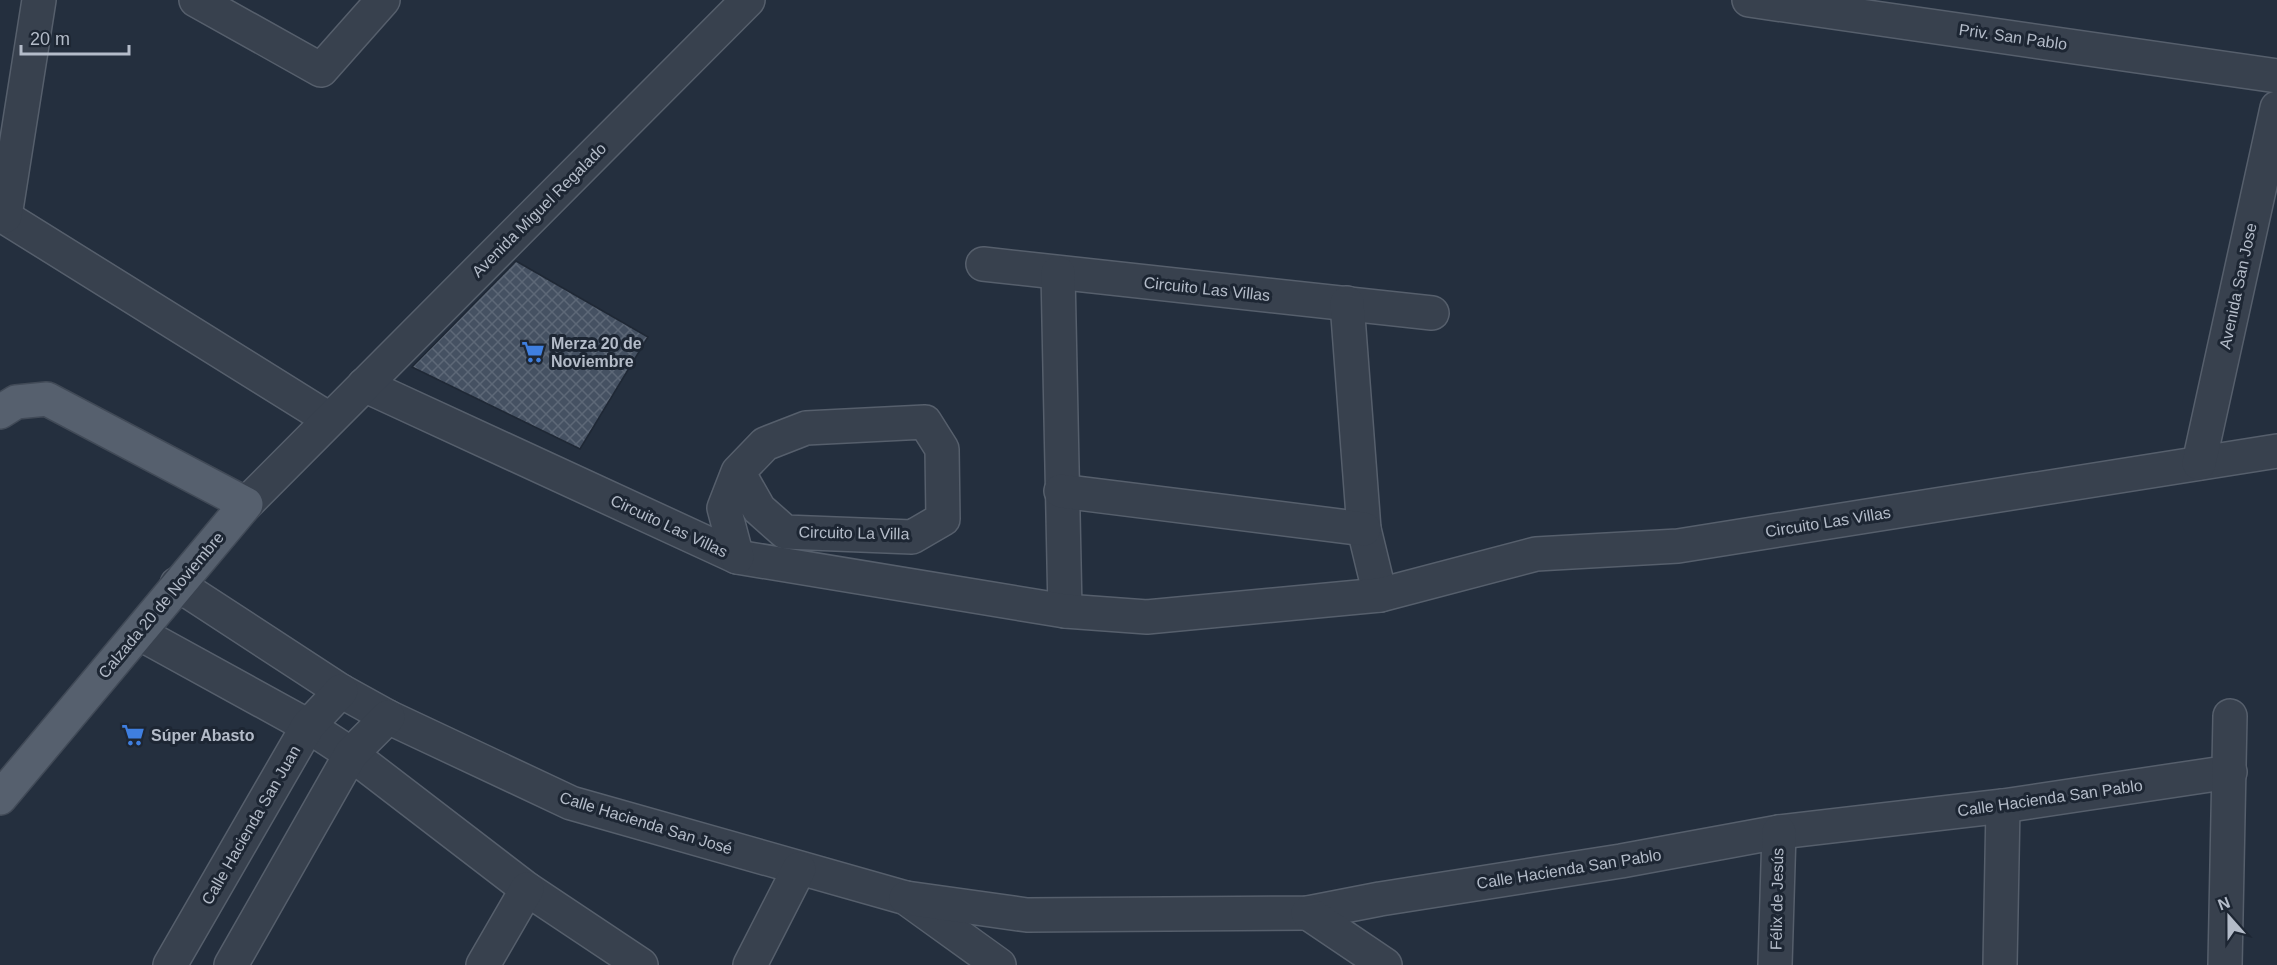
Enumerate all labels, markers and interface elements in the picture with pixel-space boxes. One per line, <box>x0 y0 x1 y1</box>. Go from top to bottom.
scale bar <box>21 18 129 56</box>
street label: Priv. San Pablo <box>1958 21 2068 53</box>
text: 20 m <box>30 29 70 49</box>
street label: Avenida Miguel Regalado <box>469 140 609 280</box>
street label: Avenida San Jose <box>2216 221 2260 351</box>
street label: Circuito Las Villas <box>1143 274 1271 304</box>
place label: Merza 20 de Noviembre <box>551 335 642 370</box>
supermarket icon: Merza 20 de Noviembre <box>520 339 546 365</box>
street label: Circuito Las Villas <box>608 491 730 561</box>
street label: Circuito Las Villas <box>1764 504 1892 540</box>
street label: Circuito La Villa <box>798 524 910 542</box>
street label: Calzada 20 de Noviembre <box>95 529 227 681</box>
supermarket icon: Súper Abasto <box>120 722 146 748</box>
place label: Súper Abasto <box>151 727 255 744</box>
street label: Calle Hacienda San Juan <box>198 743 304 907</box>
street label: Calle Hacienda San Pablo <box>1956 777 2144 819</box>
street label: Calle Hacienda San José <box>558 789 734 857</box>
street label: Calle Hacienda San Pablo <box>1475 846 1663 892</box>
street label: Félix de Jesús <box>1768 848 1786 950</box>
north arrow <box>2199 887 2259 947</box>
text: N <box>2215 893 2232 913</box>

